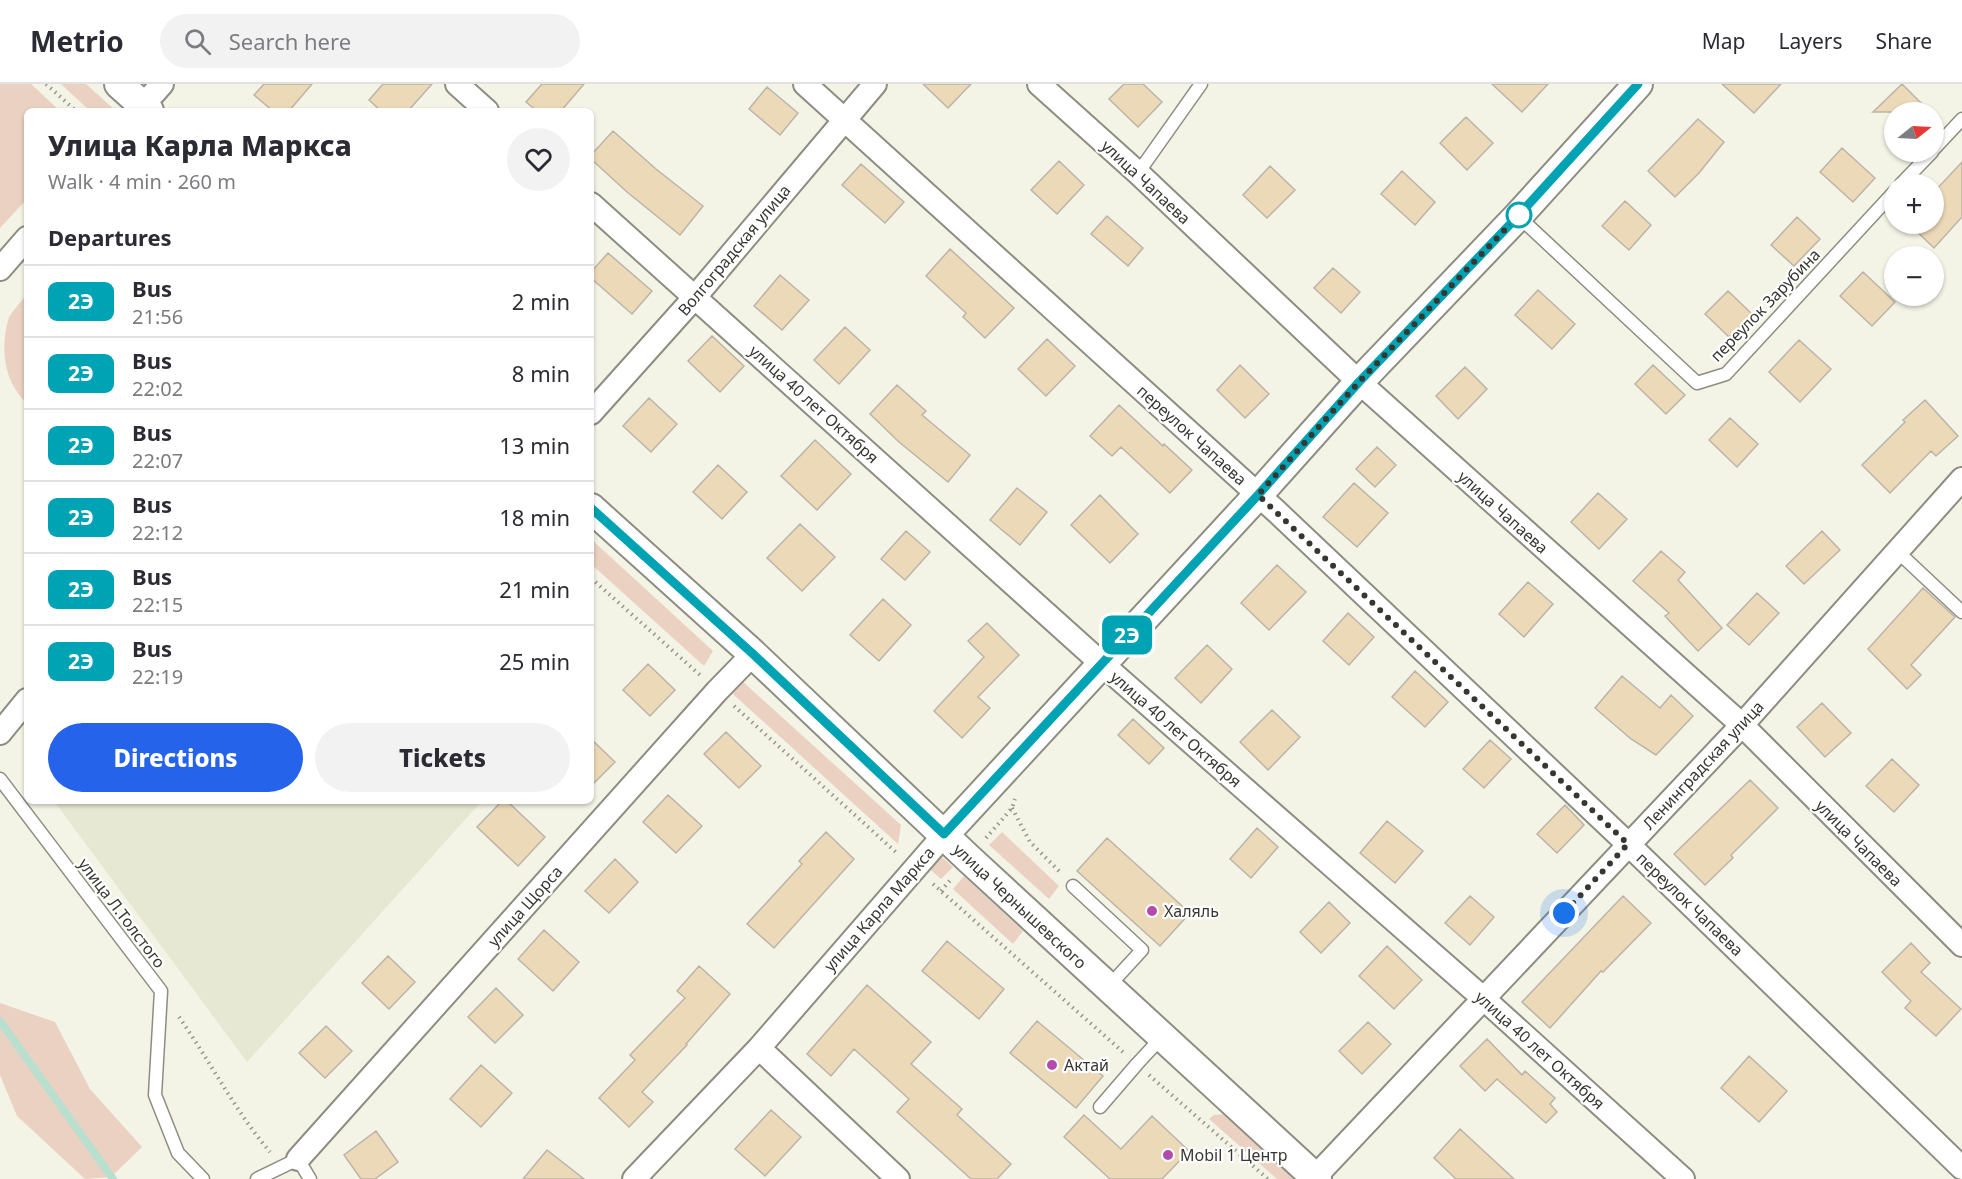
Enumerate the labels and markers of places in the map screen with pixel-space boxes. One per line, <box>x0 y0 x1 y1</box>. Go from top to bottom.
unlabelled marker <box>1506 202 1532 228</box>
place label: Халяль <box>1164 900 1219 922</box>
marker: Халяль <box>1145 904 1159 918</box>
place label: Актай <box>1064 1054 1109 1076</box>
marker: Актай <box>1045 1058 1059 1072</box>
place label: Mobil 1 Центр <box>1180 1144 1287 1166</box>
marker: Mobil 1 Центр <box>1161 1148 1175 1162</box>

